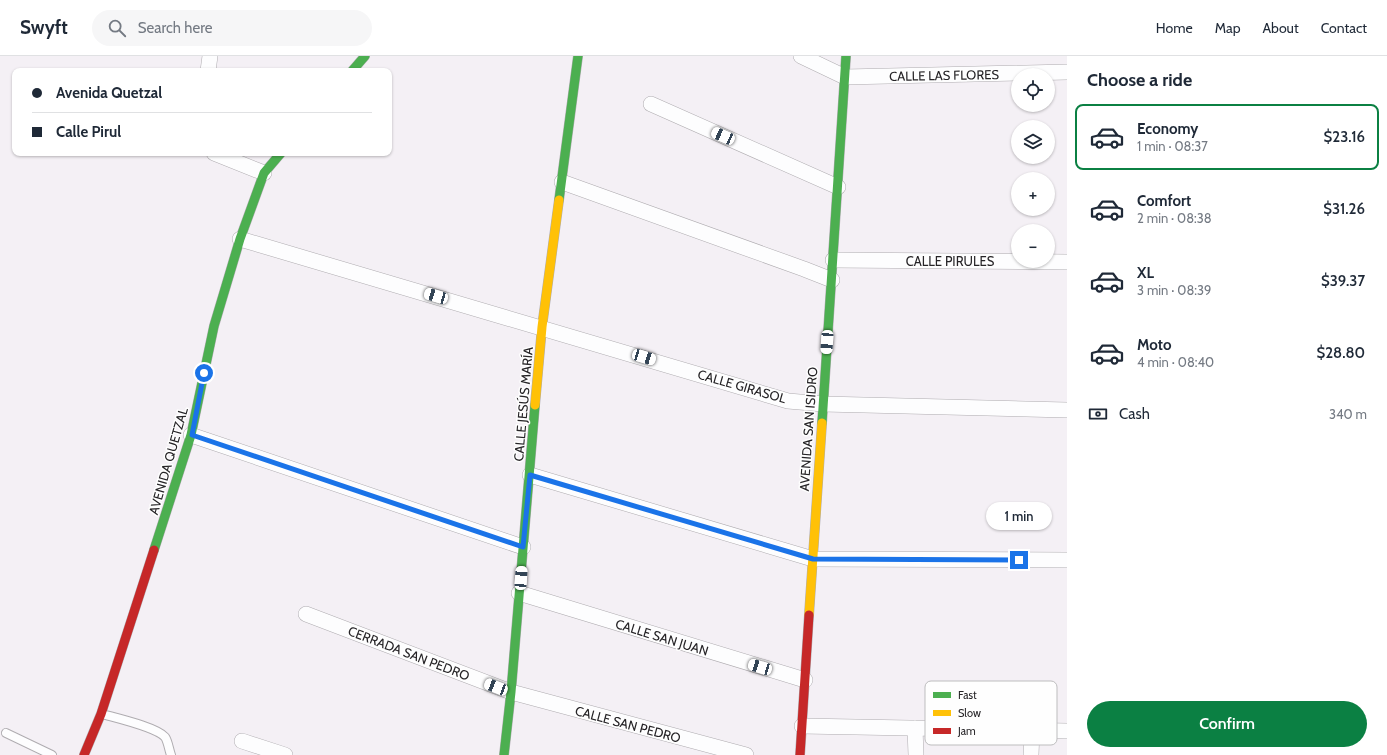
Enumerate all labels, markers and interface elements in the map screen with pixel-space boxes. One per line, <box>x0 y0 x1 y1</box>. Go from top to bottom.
search box <box>92 10 372 46</box>
text: Swyft <box>20 16 68 39</box>
icon: search <box>106 17 128 39</box>
text: Search here <box>138 19 212 37</box>
text: Home <box>1156 19 1193 37</box>
text: Map <box>1215 19 1240 37</box>
text: About <box>1262 19 1299 37</box>
text: Contact <box>1321 19 1367 37</box>
street label: CALLE LAS FLORES <box>889 66 999 84</box>
map controls <box>1011 68 1055 268</box>
button: locate <box>1011 68 1055 112</box>
text: Choose a ride <box>1087 69 1192 91</box>
text: Avenida Quetzal <box>56 84 162 102</box>
icon: car <box>1089 119 1125 155</box>
button: layers <box>1011 120 1055 164</box>
text: Economy <box>1137 120 1198 138</box>
text: Calle Pirul <box>56 123 121 141</box>
car <box>710 126 736 146</box>
text: $23.16 <box>1324 128 1365 146</box>
text: 1 min · 08:37 <box>1137 138 1208 154</box>
button: + <box>1011 172 1055 216</box>
icon: car <box>1089 191 1125 227</box>
text: Comfort <box>1137 192 1191 210</box>
text: $31.26 <box>1323 200 1365 218</box>
text: 2 min · 08:38 <box>1137 210 1212 226</box>
button: − <box>1011 224 1055 268</box>
street label: CALLE PIRULES <box>906 253 995 269</box>
icon: car <box>1089 263 1125 299</box>
text: XL <box>1137 264 1154 282</box>
text: $39.37 <box>1321 272 1365 290</box>
text: 3 min · 08:39 <box>1137 282 1211 298</box>
car <box>423 287 449 305</box>
car <box>820 330 834 354</box>
icon: car <box>1089 335 1125 371</box>
text: Moto <box>1137 336 1171 354</box>
text: $28.80 <box>1316 344 1365 362</box>
street label: CALLE JESÚS MARÍA <box>509 346 536 462</box>
car <box>631 348 657 366</box>
text: 4 min · 08:40 <box>1137 354 1214 370</box>
route start <box>195 364 213 382</box>
street label: CALLE GIRASOL <box>696 366 788 406</box>
street label: AVENIDA SAN ISIDRO <box>796 366 820 492</box>
icon: cash <box>1087 403 1109 425</box>
street label: AVENIDA QUETZAL <box>145 405 191 516</box>
text: Cash <box>1119 405 1150 423</box>
text: 340 m <box>1329 406 1367 422</box>
callout: 1 min <box>986 502 1052 530</box>
text: 1 min <box>1004 508 1034 524</box>
route end <box>1010 551 1028 569</box>
car <box>514 566 528 590</box>
street label: CALLE SAN JUAN <box>614 615 710 659</box>
street label: CERRADA SAN PEDRO <box>346 622 472 684</box>
car <box>747 658 773 676</box>
car <box>483 677 509 697</box>
legend <box>925 681 1057 745</box>
text: Fast <box>958 688 977 702</box>
button: Confirm <box>1087 701 1367 747</box>
street label: CALLE SAN PEDRO <box>573 702 683 746</box>
text: Slow <box>958 706 981 720</box>
text: Jam <box>957 724 976 738</box>

